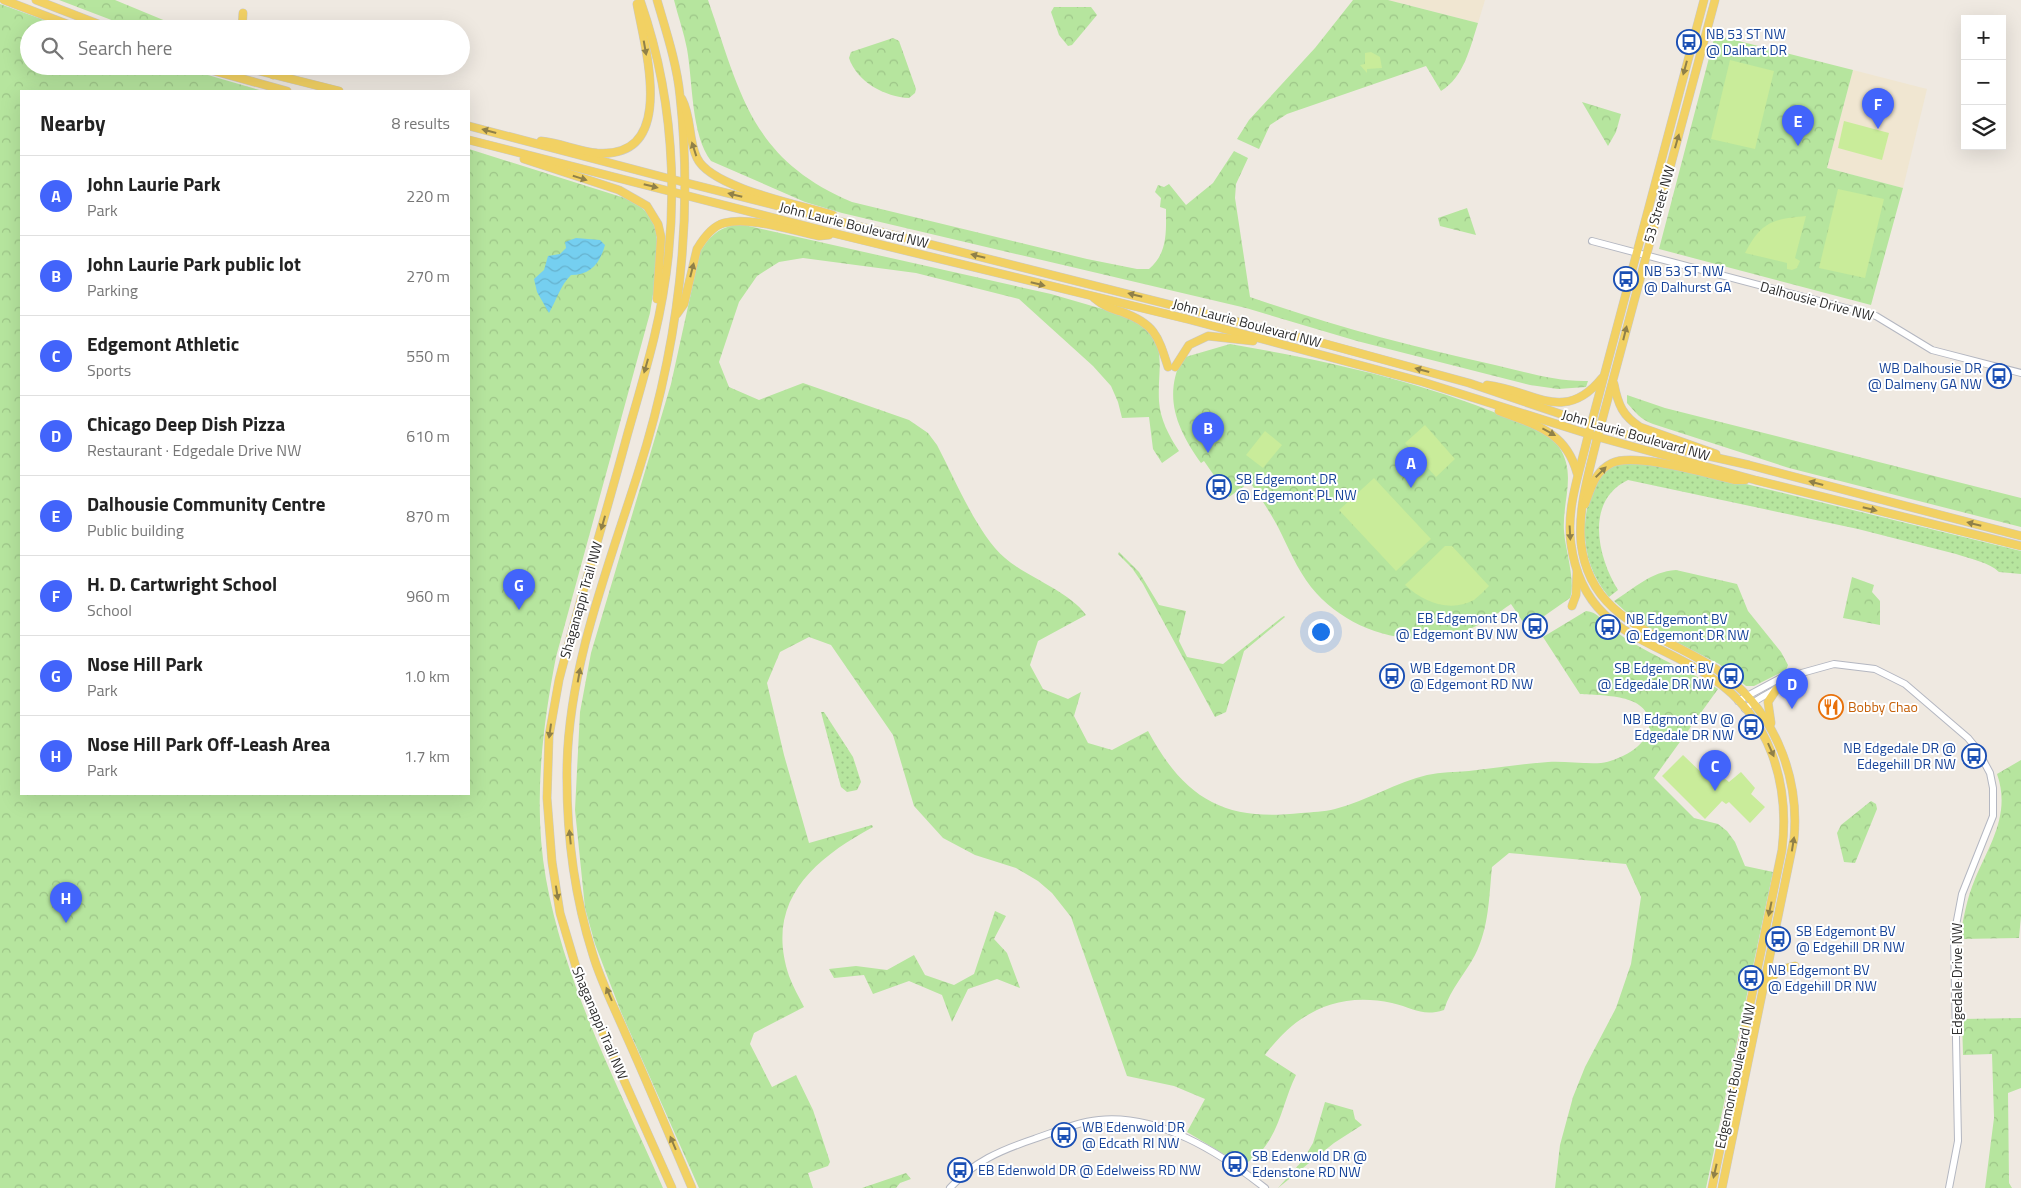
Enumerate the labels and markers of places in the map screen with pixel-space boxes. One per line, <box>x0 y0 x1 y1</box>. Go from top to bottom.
place label: NB 53 ST NW @ Dalhart DR <box>1706 23 1787 60</box>
bus stop icon: NB 53 ST NW @ Dalhart DR <box>1676 29 1702 55</box>
pin: F <box>1862 88 1894 129</box>
pin: E <box>1782 105 1814 146</box>
place label: NB 53 ST NW @ Dalhurst GA <box>1644 260 1732 297</box>
bus stop icon: NB 53 ST NW @ Dalhurst GA <box>1613 266 1639 292</box>
place label: WB Dalhousie DR @ Dalmeny GA NW <box>1868 357 1982 394</box>
bus stop icon: WB Dalhousie DR @ Dalmeny GA NW <box>1986 363 2012 389</box>
pin: B <box>1192 412 1224 453</box>
pin: A <box>1395 447 1427 488</box>
place label: SB Edgemont DR @ Edgemont PL NW <box>1236 468 1357 505</box>
bus stop icon: SB Edgemont DR @ Edgemont PL NW <box>1206 474 1232 500</box>
pin: G <box>503 569 535 610</box>
place label: EB Edgemont DR @ Edgemont BV NW <box>1396 607 1518 644</box>
place label: NB Edgemont BV @ Edgemont DR NW <box>1626 608 1749 645</box>
bus stop icon: EB Edgemont DR @ Edgemont BV NW <box>1522 613 1548 639</box>
bus stop icon: NB Edgemont BV @ Edgemont DR NW <box>1595 614 1621 640</box>
place label: WB Edgemont DR @ Edgemont RD NW <box>1410 657 1533 694</box>
place label: SB Edgemont BV @ Edgedale DR NW <box>1598 657 1714 694</box>
bus stop icon: WB Edgemont DR @ Edgemont RD NW <box>1379 663 1405 689</box>
bus stop icon: SB Edgemont BV @ Edgedale DR NW <box>1718 663 1744 689</box>
pin: D <box>1776 668 1808 709</box>
restaurant icon: Bobby Chao <box>1818 694 1844 720</box>
place label: Bobby Chao <box>1848 696 1918 717</box>
place label: NB Edgmont BV @ Edgedale DR NW <box>1623 708 1734 745</box>
bus stop icon: NB Edgmont BV @ Edgedale DR NW <box>1738 714 1764 740</box>
place label: NB Edgedale DR @ Edegehill DR NW <box>1843 737 1956 774</box>
bus stop icon: NB Edgedale DR @ Edegehill DR NW <box>1961 743 1987 769</box>
pin: C <box>1699 750 1731 791</box>
pin: H <box>50 882 82 923</box>
place label: SB Edgemont BV @ Edgehill DR NW <box>1796 920 1905 957</box>
bus stop icon: SB Edgemont BV @ Edgehill DR NW <box>1765 926 1791 952</box>
place label: NB Edgemont BV @ Edgehill DR NW <box>1768 959 1877 996</box>
bus stop icon: NB Edgemont BV @ Edgehill DR NW <box>1738 965 1764 991</box>
place label: WB Edenwold DR @ Edcath RI NW <box>1082 1116 1185 1153</box>
bus stop icon: WB Edenwold DR @ Edcath RI NW <box>1051 1122 1077 1148</box>
place label: SB Edenwold DR @ Edenstone RD NW <box>1252 1145 1367 1182</box>
bus stop icon: SB Edenwold DR @ Edenstone RD NW <box>1222 1151 1248 1177</box>
bus stop icon: EB Edenwold DR @ Edelweiss RD NW <box>947 1157 973 1183</box>
place label: EB Edenwold DR @ Edelweiss RD NW <box>978 1159 1201 1180</box>

